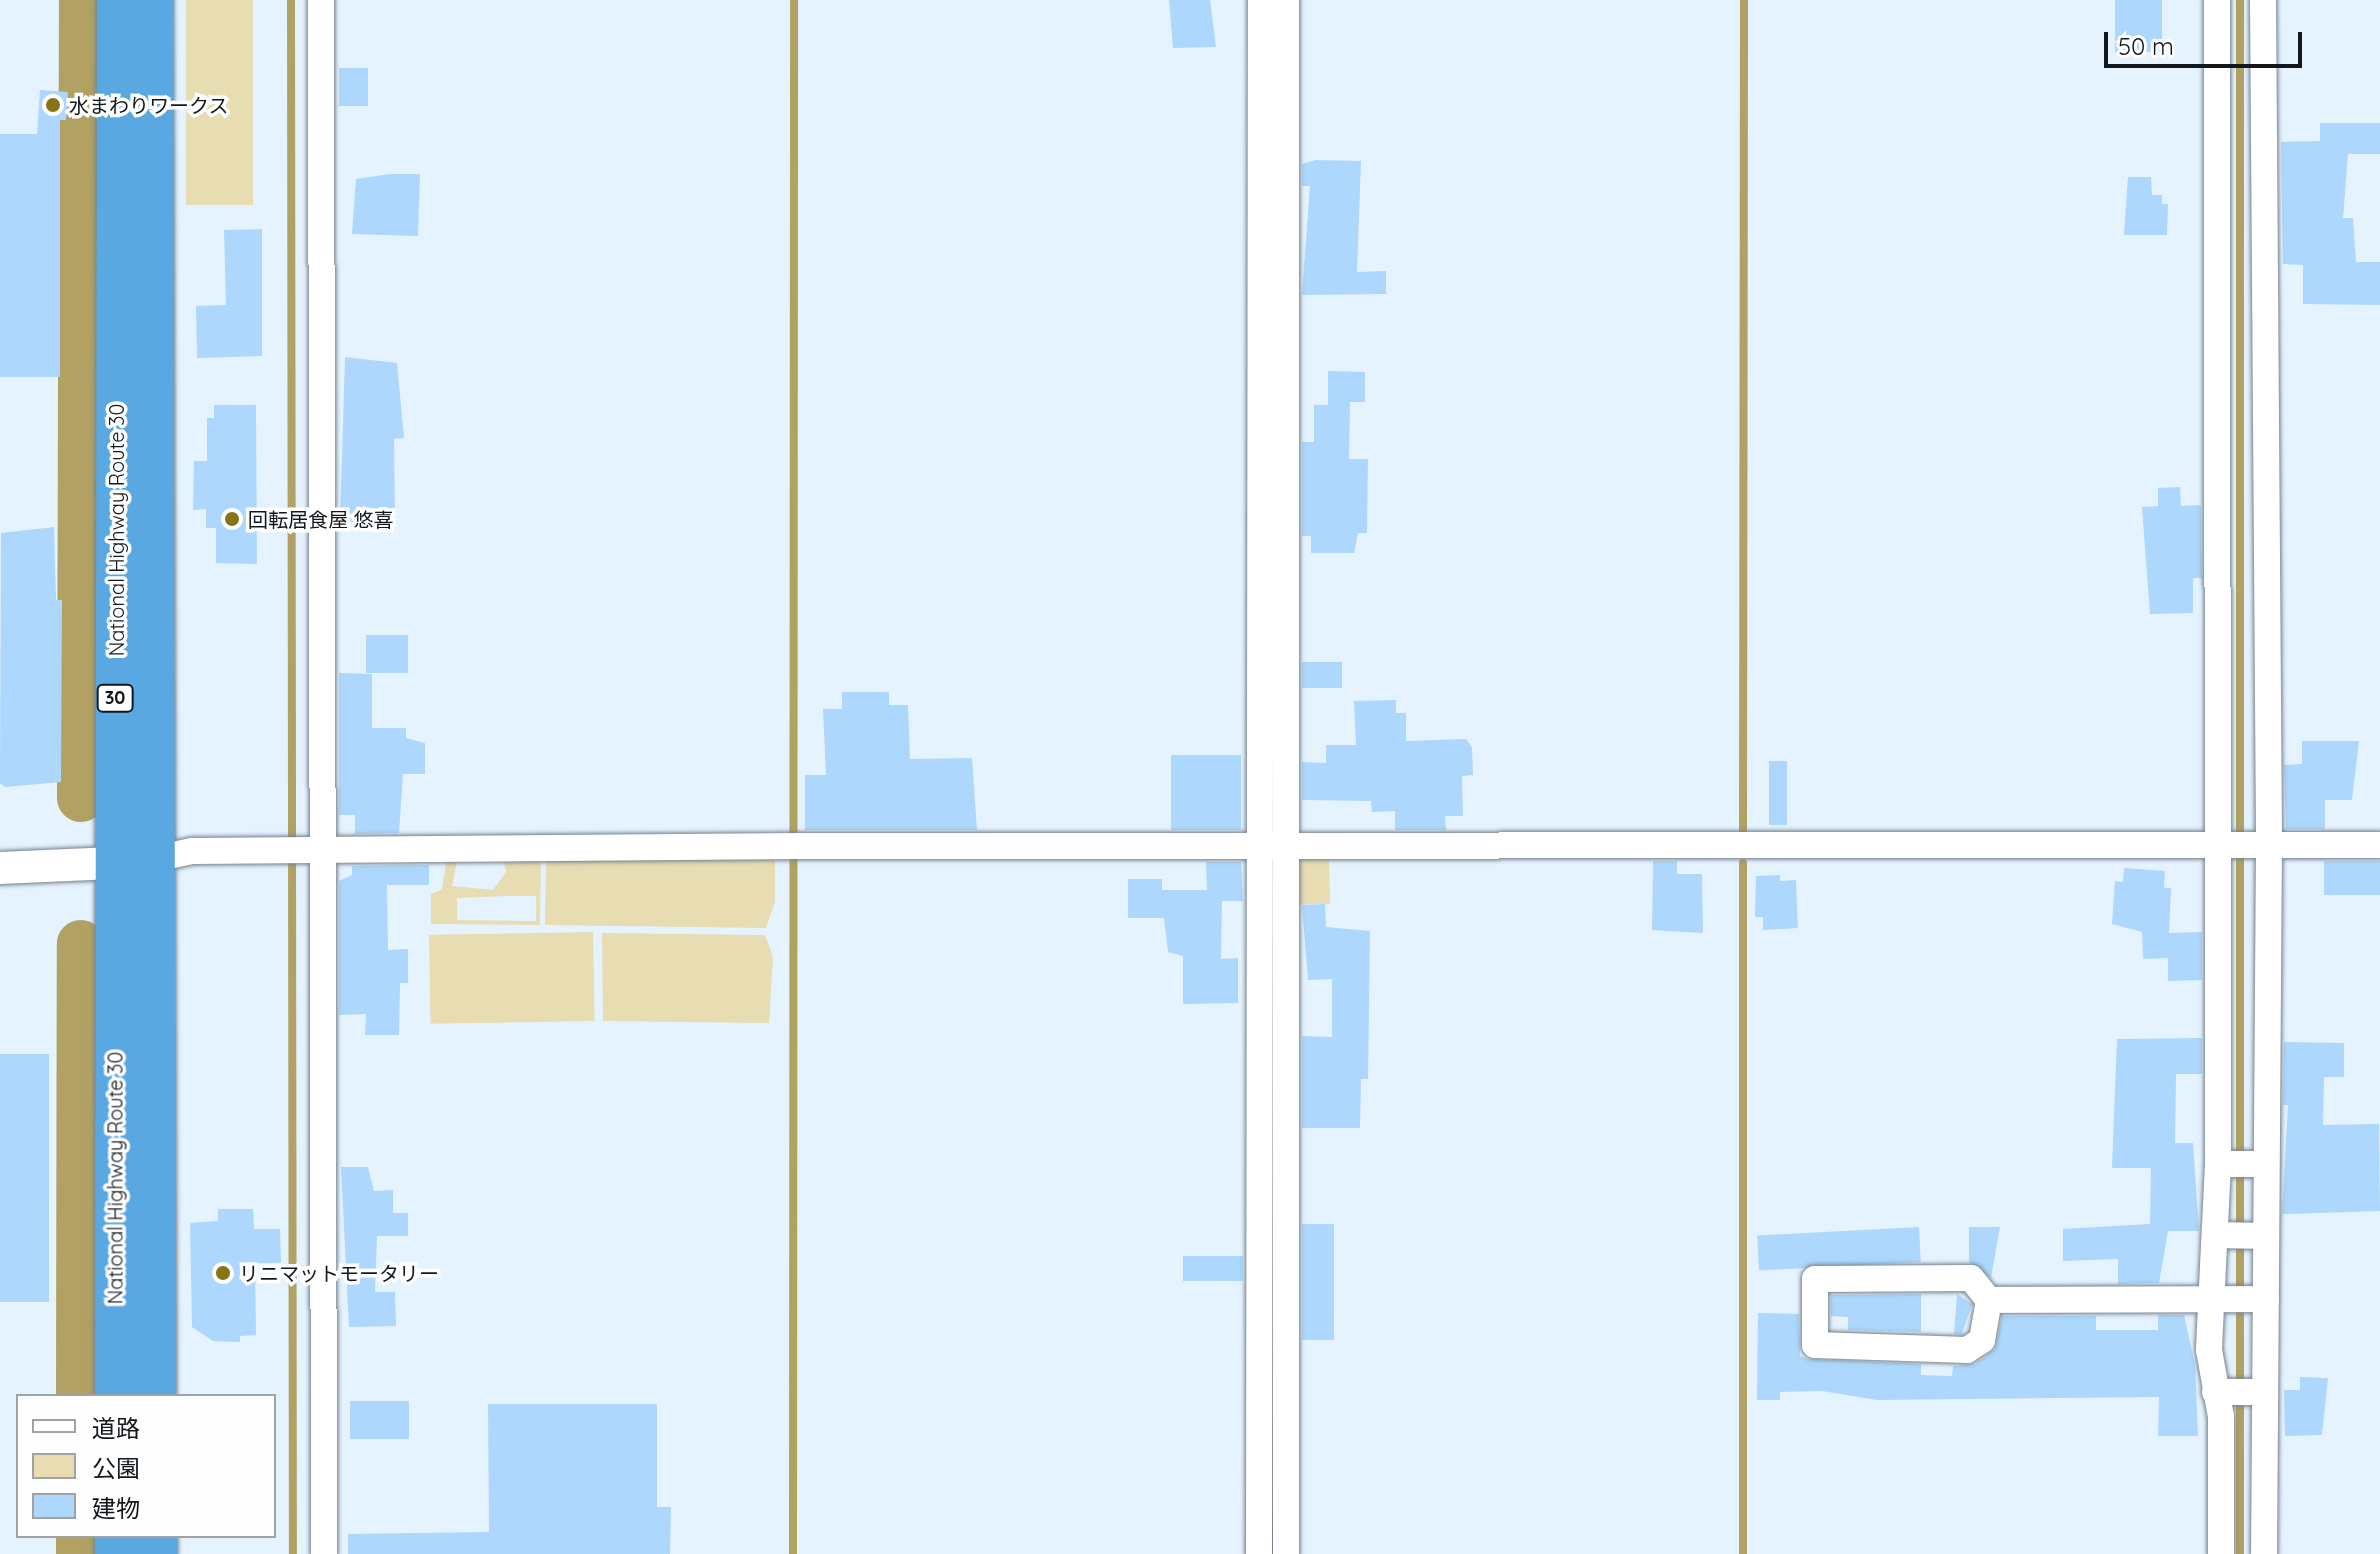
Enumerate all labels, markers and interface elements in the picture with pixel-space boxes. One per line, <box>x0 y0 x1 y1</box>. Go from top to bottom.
scale bar <box>2108 16 2306 66</box>
text: 50 m <box>2118 31 2174 61</box>
place label: 水まわりワークス <box>69 93 229 117</box>
marker: 水まわりワークス <box>44 96 62 114</box>
street label: National Highway Route 30 <box>104 404 128 656</box>
place label: 回転居食屋 悠喜 <box>248 507 393 531</box>
marker: 回転居食屋 悠喜 <box>223 510 241 528</box>
road number: 30 <box>95 684 135 712</box>
street label: National Highway Route 30 <box>103 1052 127 1304</box>
place label: リニマットモータリー <box>239 1261 439 1285</box>
marker: リニマットモータリー <box>214 1264 232 1282</box>
legend <box>16 1394 276 1538</box>
text: 道路 <box>92 1413 140 1443</box>
text: 公園 <box>92 1453 140 1483</box>
text: 建物 <box>92 1493 140 1523</box>

